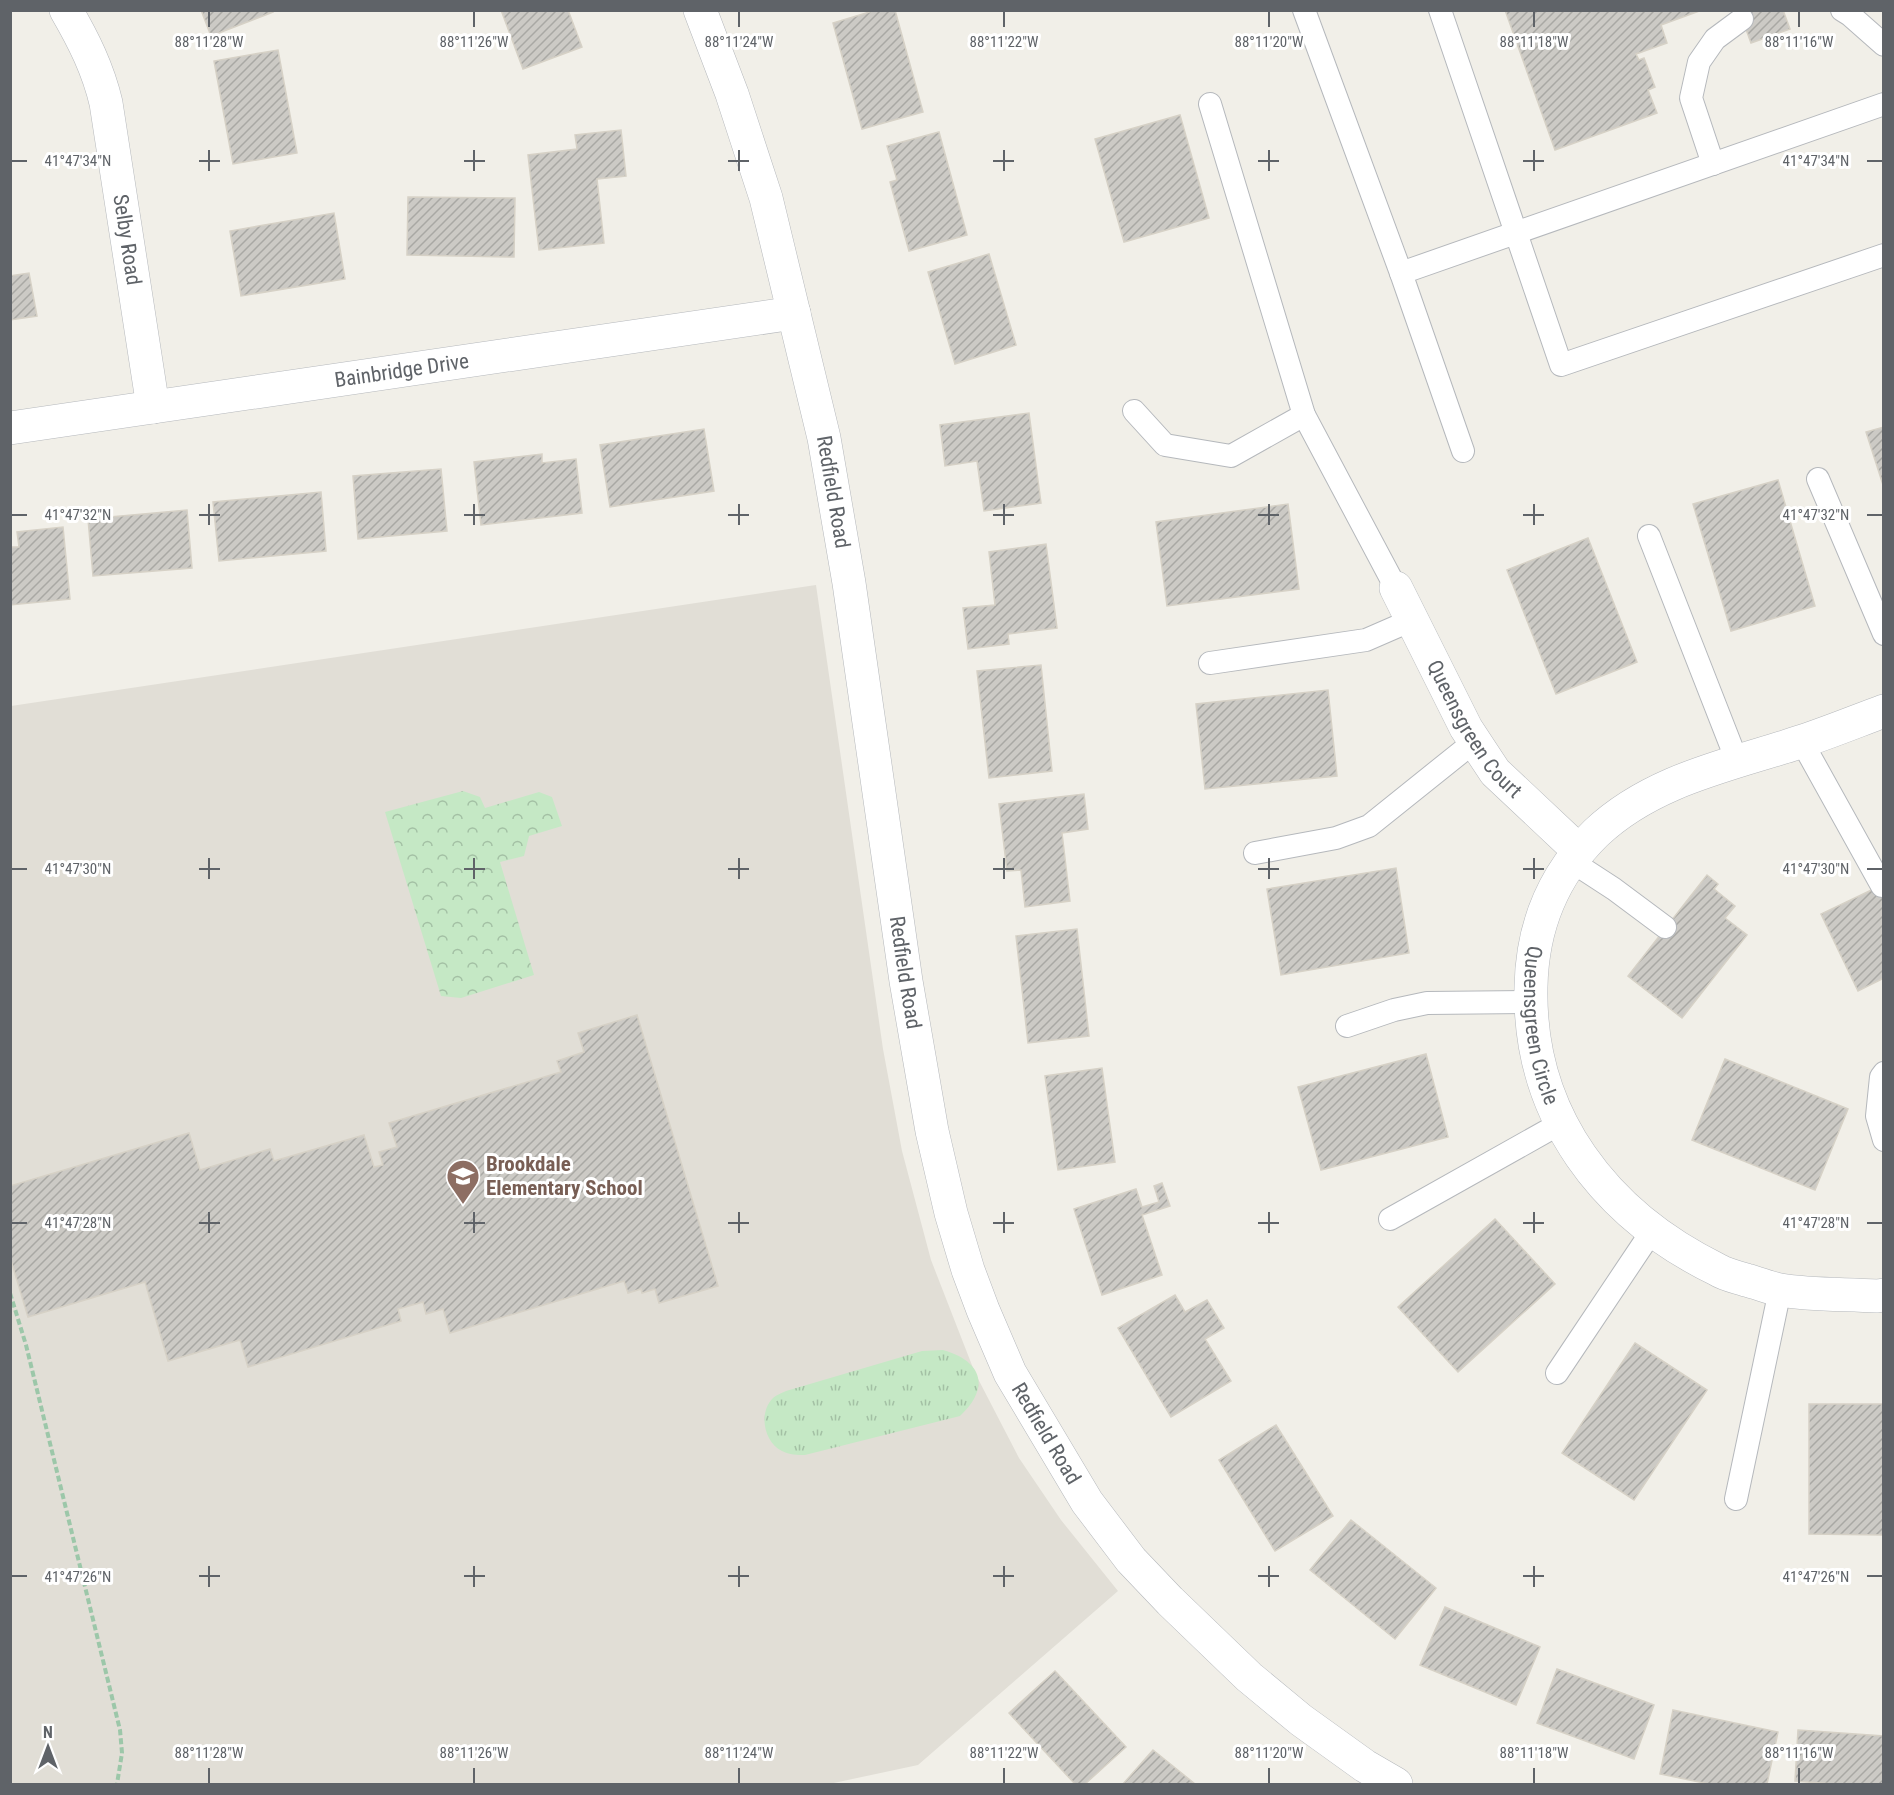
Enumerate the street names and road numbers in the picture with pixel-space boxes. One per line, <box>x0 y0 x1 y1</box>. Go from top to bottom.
street label: Selby Road <box>108 193 146 287</box>
street label: Bainbridge Drive <box>333 349 471 392</box>
street label: Redfield Road <box>812 434 855 550</box>
street label: Queensgreen Court <box>1422 656 1527 803</box>
street label: Redfield Road <box>885 915 926 1031</box>
street label: Queensgreen Circle <box>1519 944 1564 1109</box>
street label: Redfield Road <box>1007 1378 1086 1488</box>

